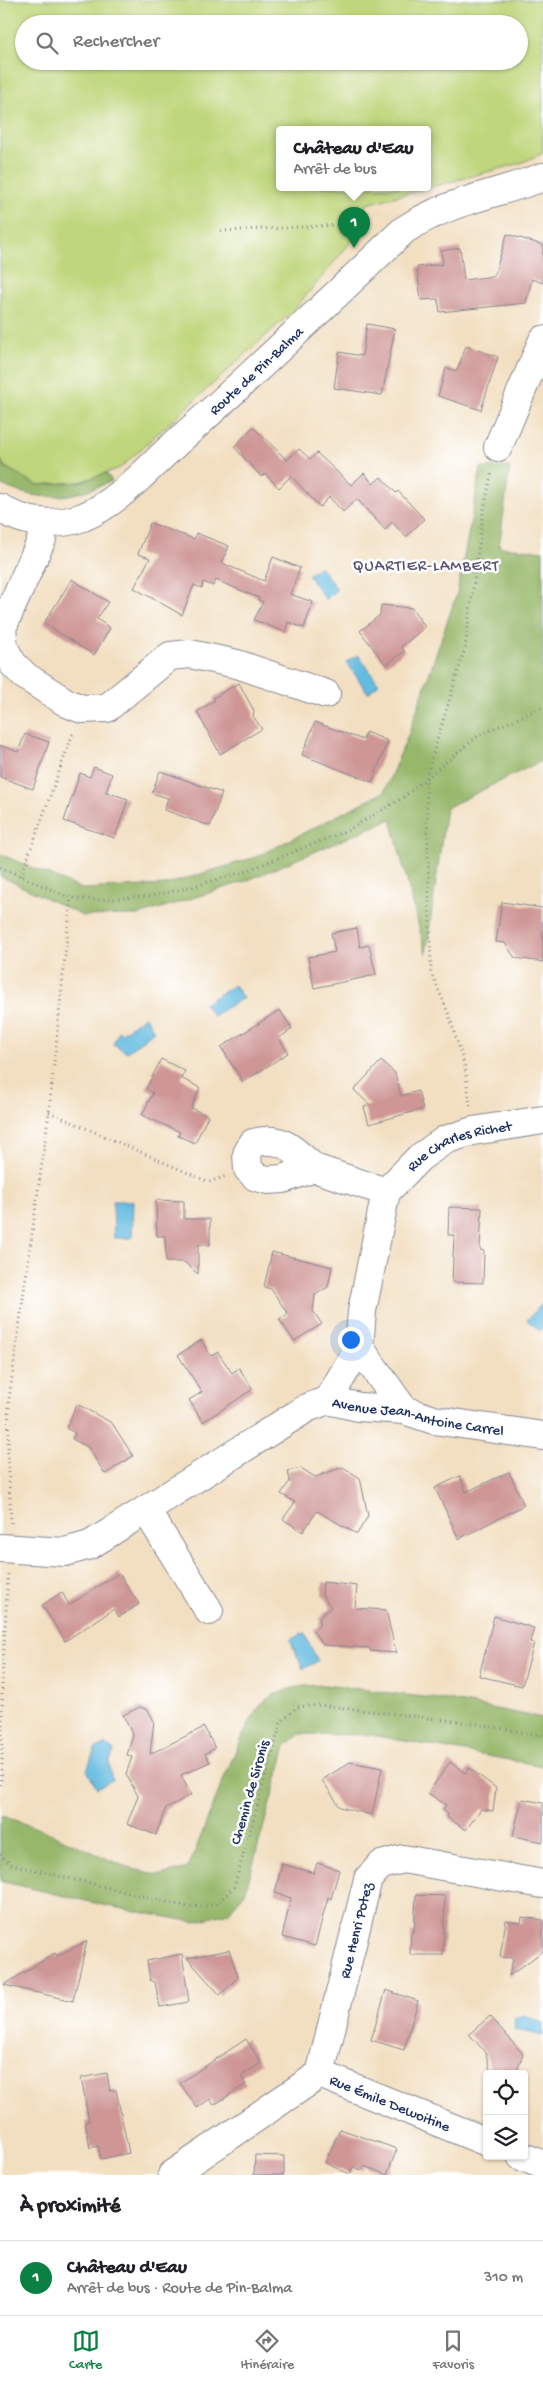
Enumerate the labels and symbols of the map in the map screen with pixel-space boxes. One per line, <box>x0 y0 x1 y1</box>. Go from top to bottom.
pin: 1 <box>338 207 370 248</box>
street label: Route de Pin-Balma <box>206 323 308 420</box>
district label: QUARTIER-LAMBERT <box>353 558 499 577</box>
street label: Rue Charles Richet <box>404 1118 515 1176</box>
your location <box>338 1327 364 1353</box>
street label: Avenue Jean-Antoine Carrel <box>330 1394 505 1441</box>
street label: Chemin de Sironis <box>227 1738 275 1847</box>
street label: Rue Henri Potez <box>337 1880 378 1981</box>
street label: Rue Émile Dewoitine <box>327 2072 453 2137</box>

